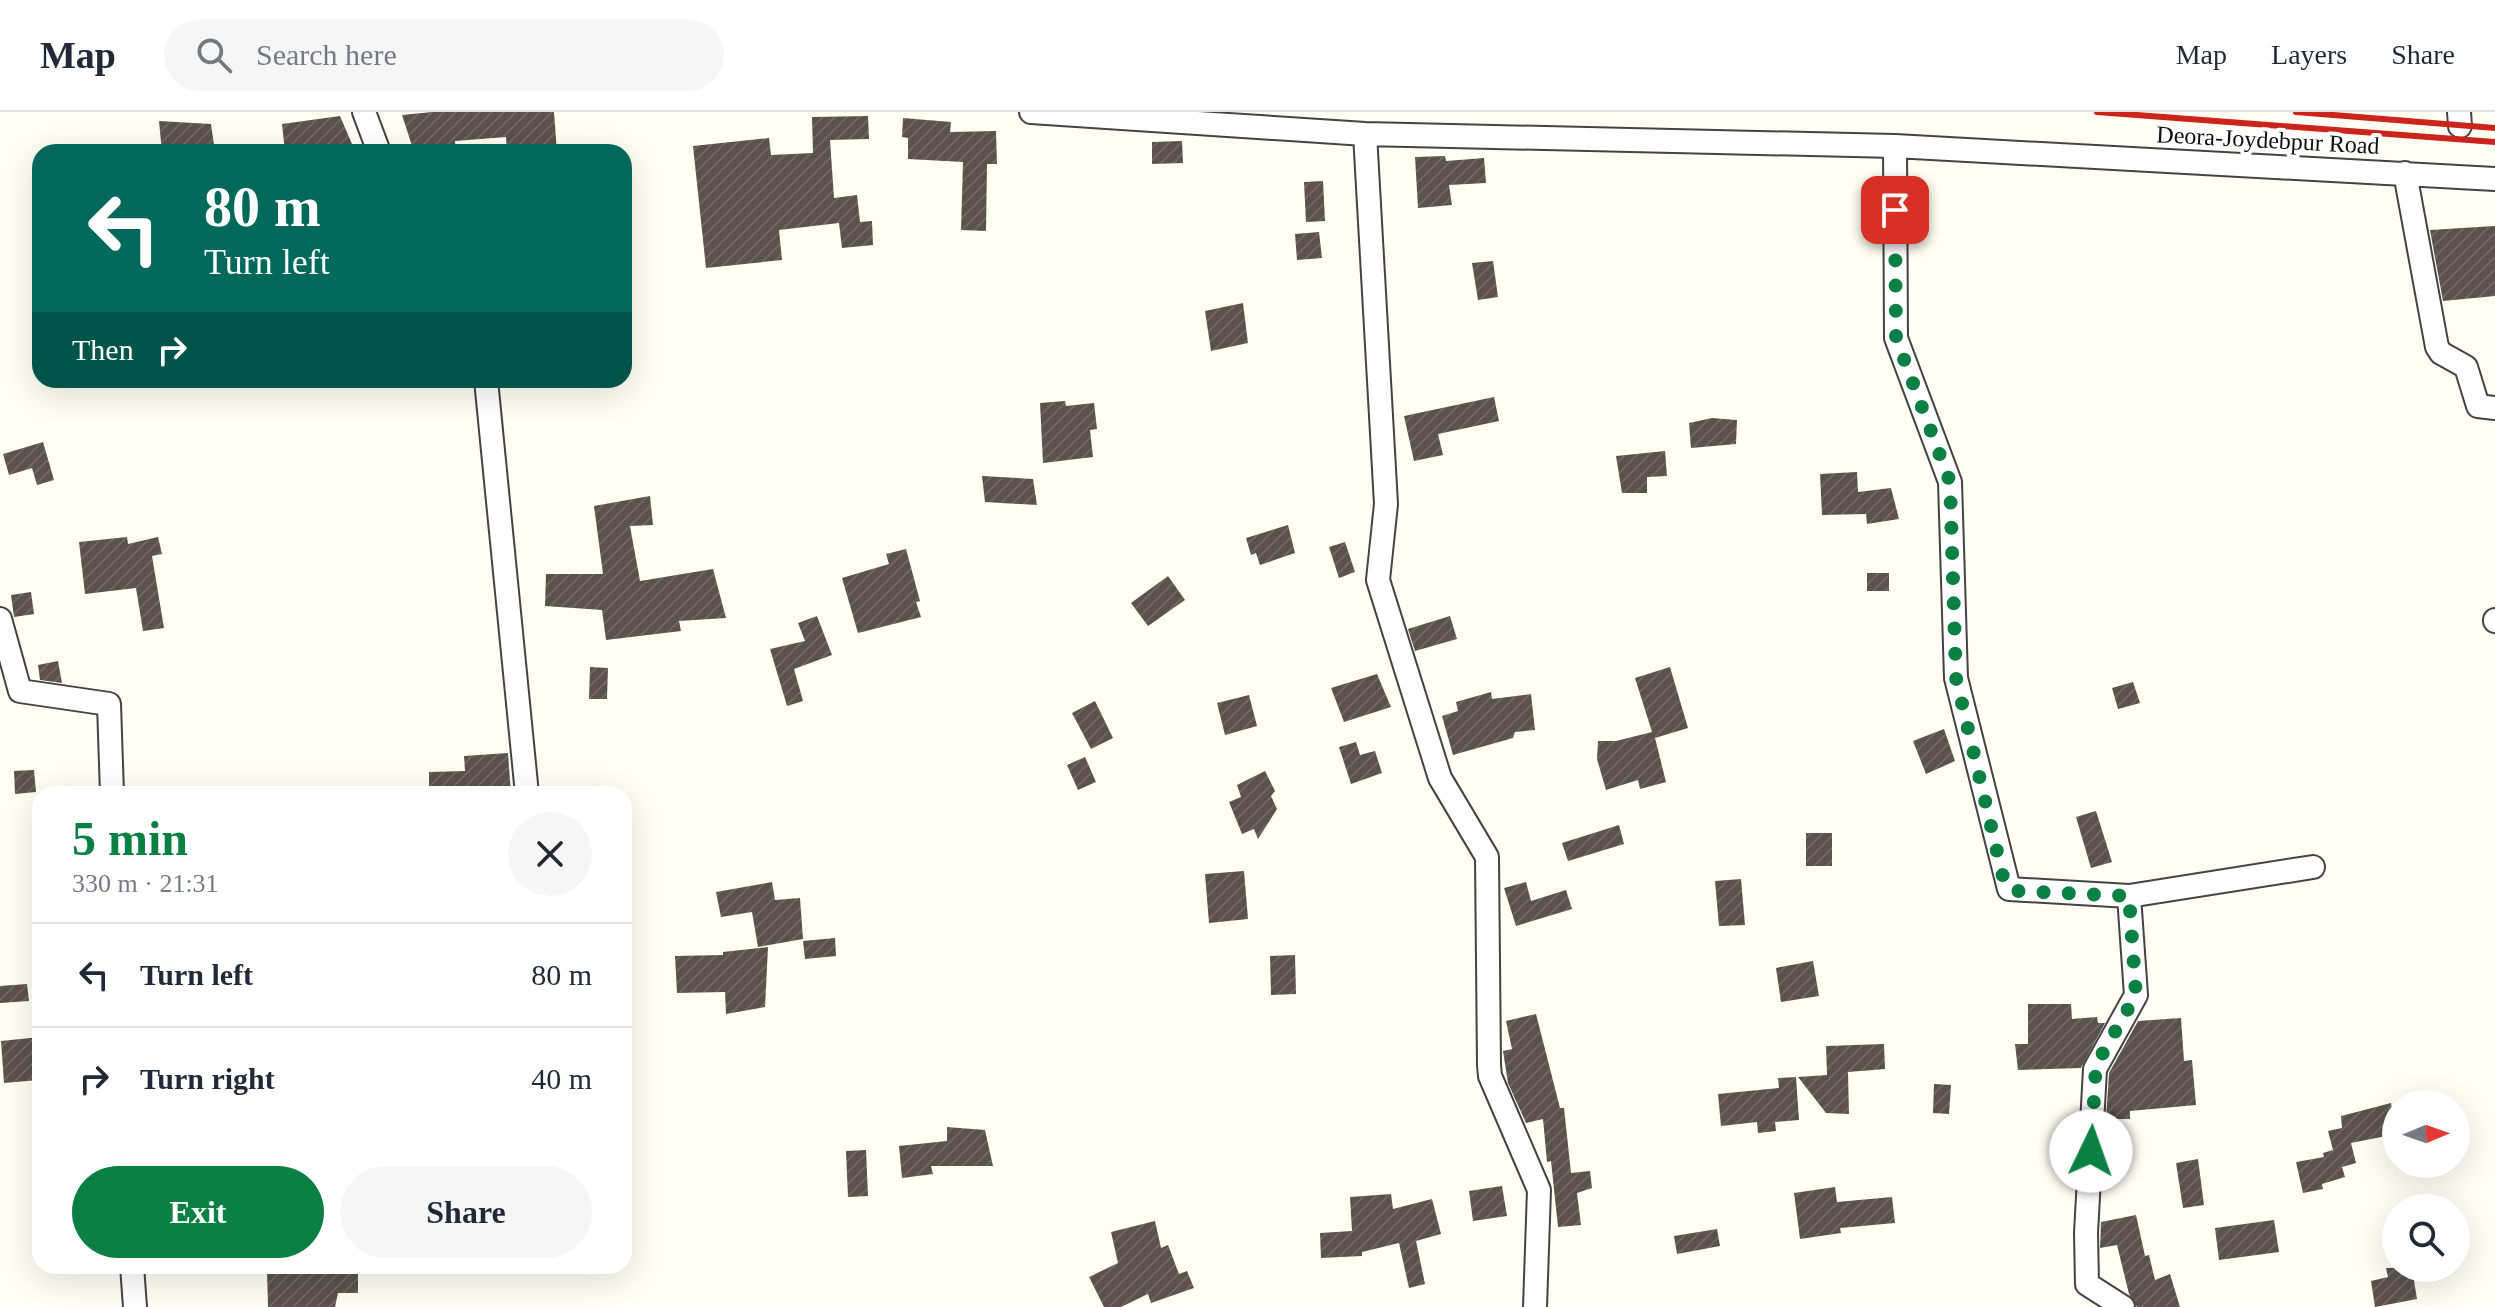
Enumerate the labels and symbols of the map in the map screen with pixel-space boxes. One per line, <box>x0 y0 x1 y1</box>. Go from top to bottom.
street label: Deora-Joydebpur Road <box>2156 121 2380 159</box>
pin <box>1861 176 1929 244</box>
north arrow <box>2382 1090 2470 1178</box>
position arrow <box>2049 1109 2133 1193</box>

